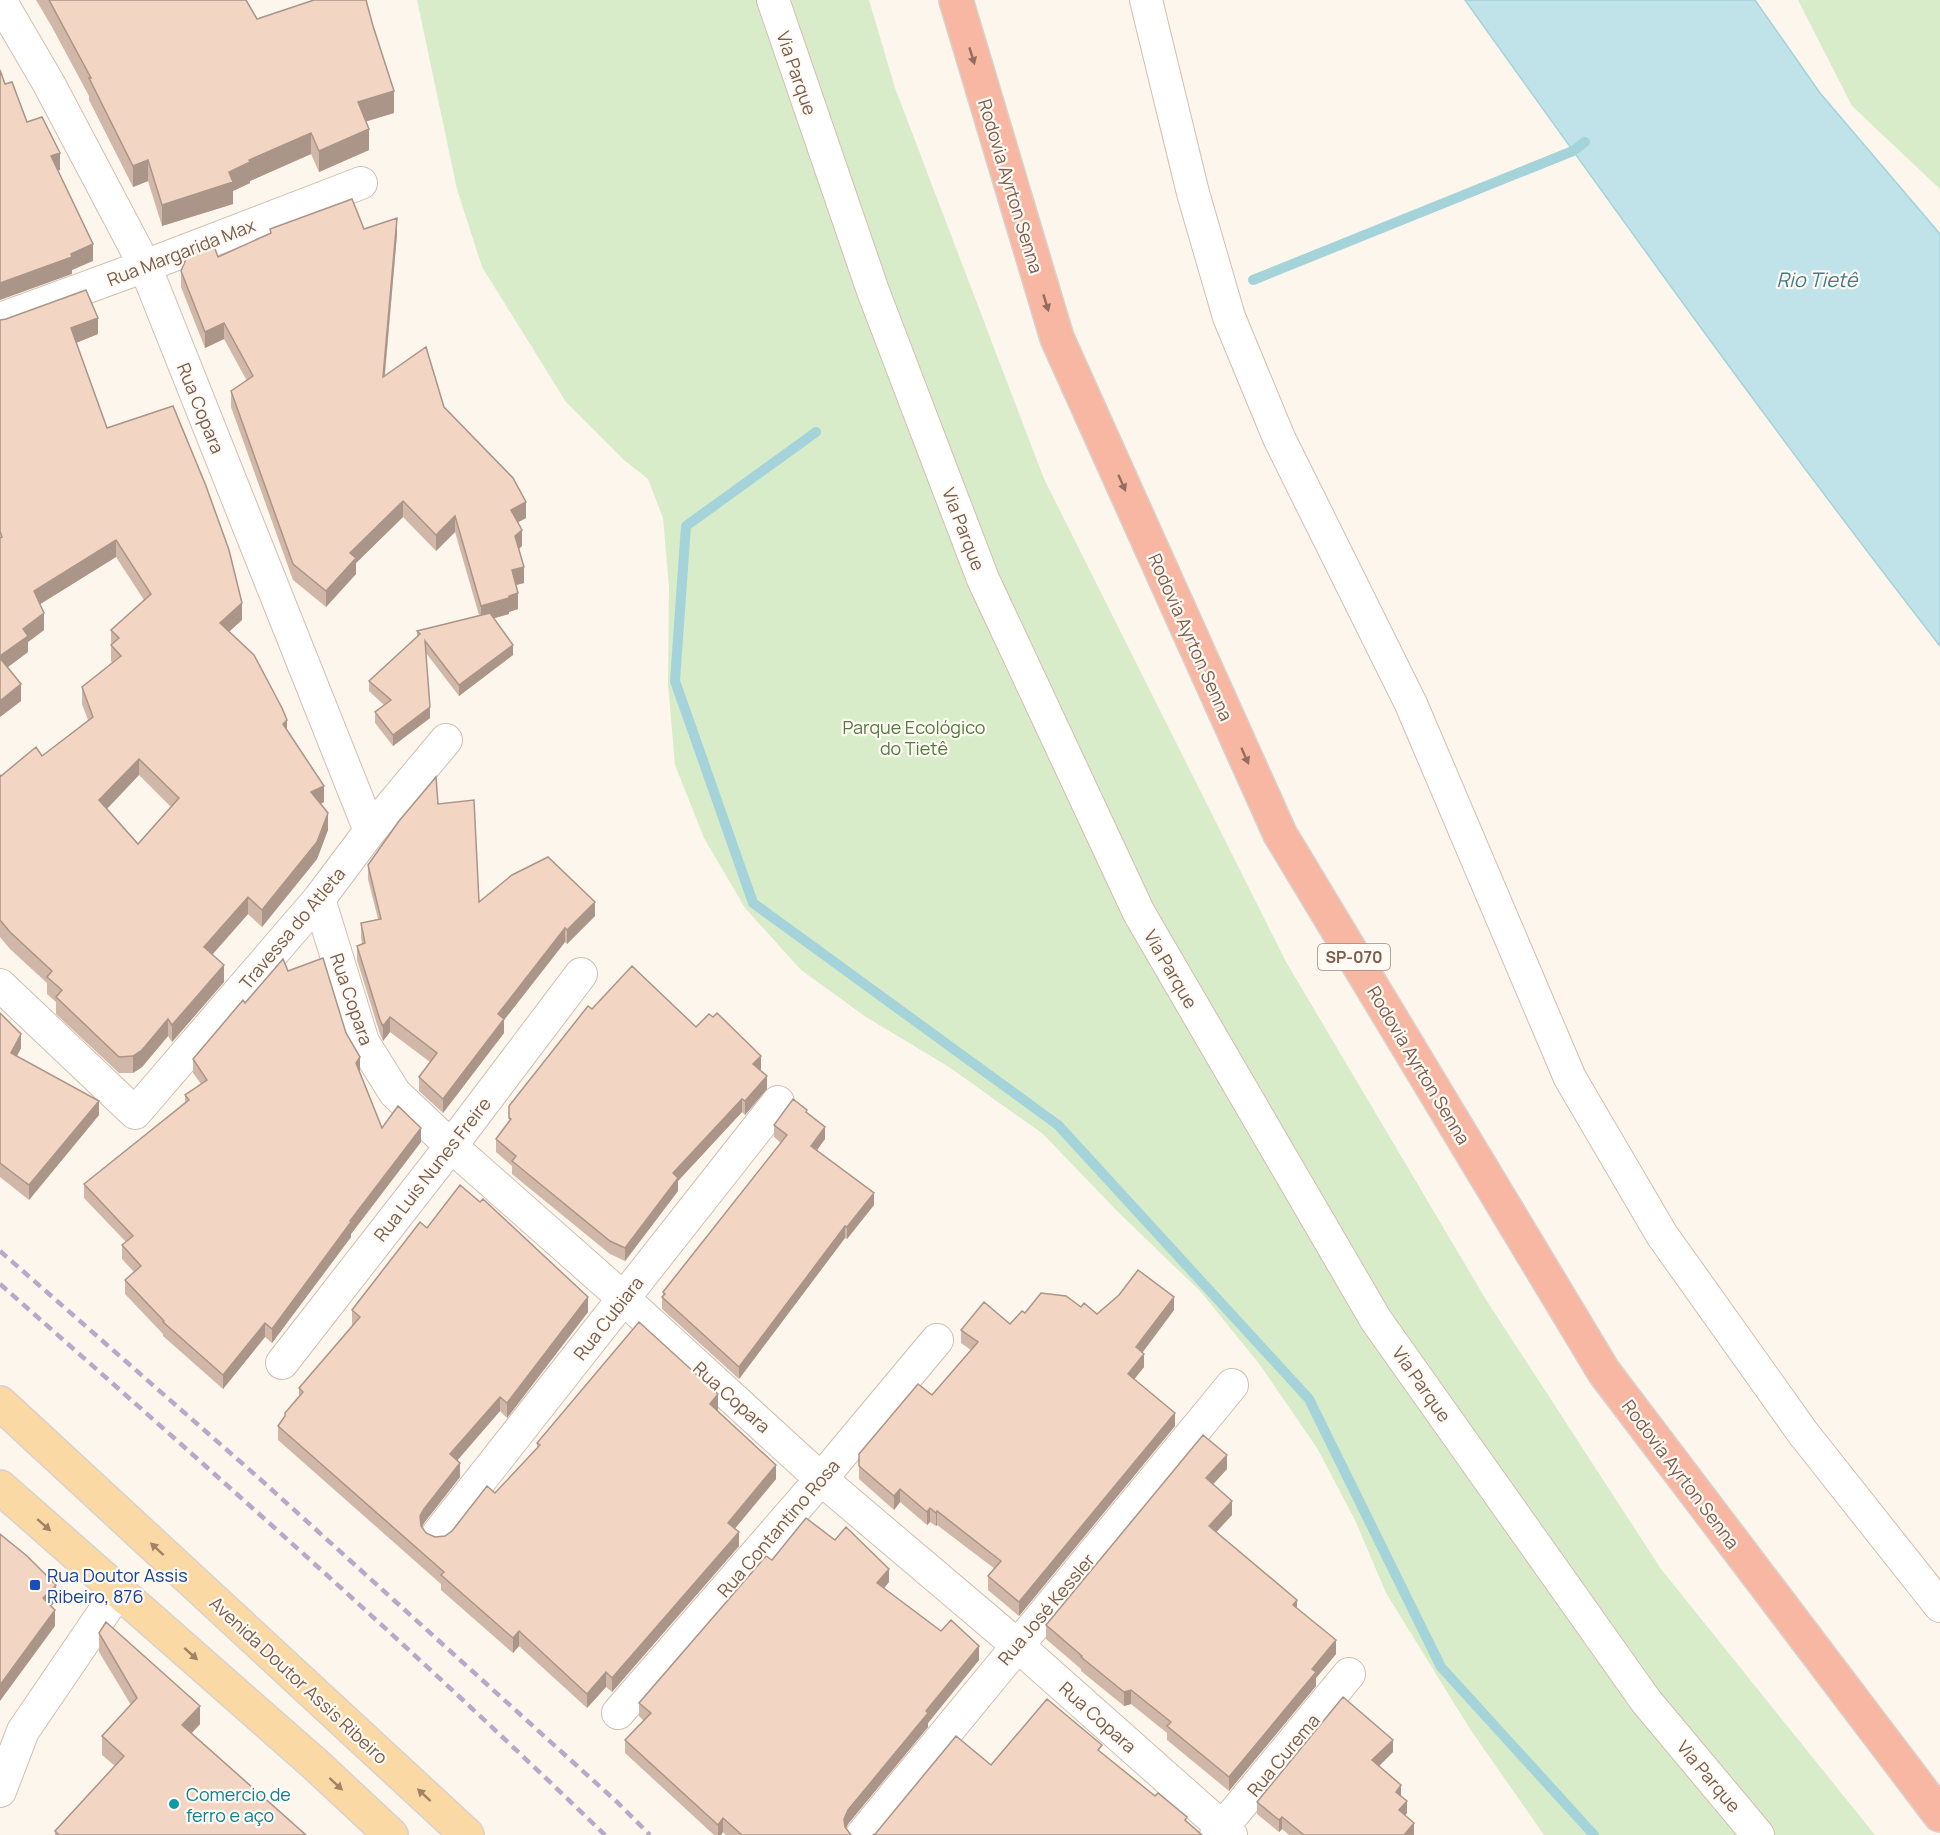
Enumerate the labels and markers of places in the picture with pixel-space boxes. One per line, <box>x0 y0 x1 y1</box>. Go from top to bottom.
place label: Rua Doutor Assis Ribeiro, 876 <box>47 1563 188 1608</box>
marker: Rua Doutor Assis Ribeiro, 876 <box>28 1578 42 1592</box>
place label: Comercio de ferro e aço <box>186 1782 291 1827</box>
marker: Comercio de ferro e aço <box>167 1797 181 1811</box>

